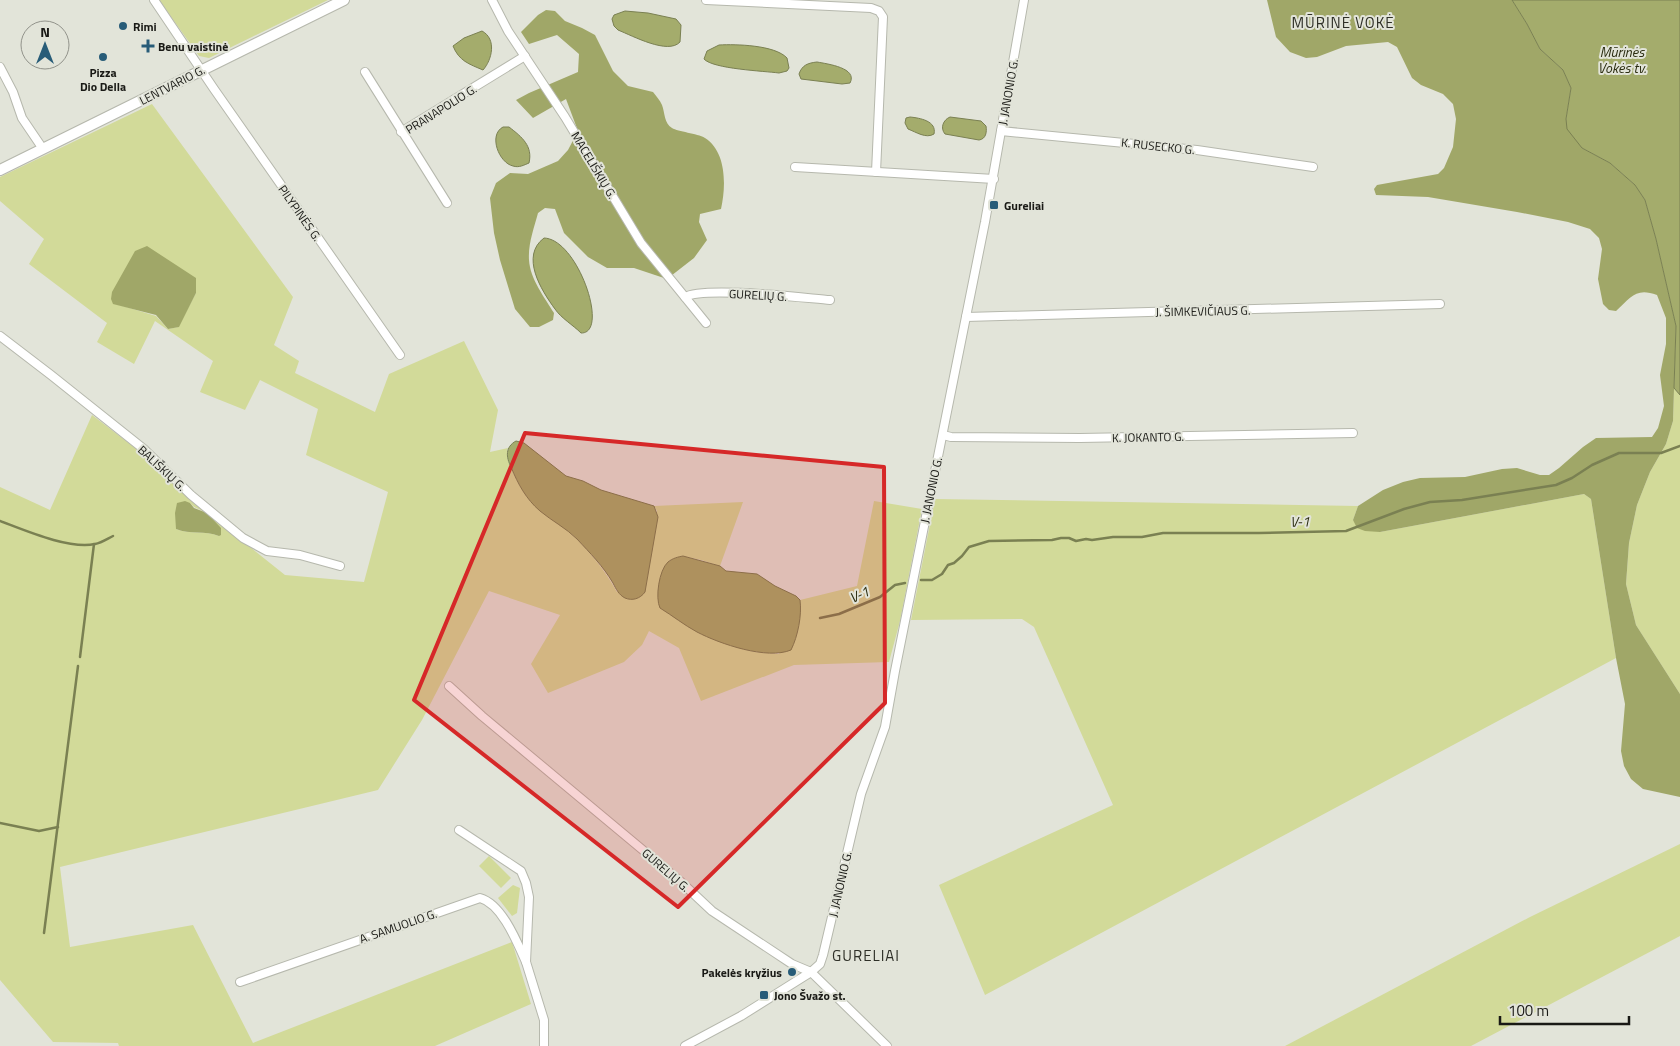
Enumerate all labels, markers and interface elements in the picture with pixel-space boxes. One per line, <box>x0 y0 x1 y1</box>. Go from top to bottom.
district label: MŪRINĖ VOKĖ <box>1291 11 1395 34</box>
place label: Rimi <box>133 17 157 36</box>
north arrow <box>20 20 70 70</box>
marker: Rimi <box>117 20 129 32</box>
text: N <box>40 21 50 42</box>
place label: Benu vaistinė <box>158 37 228 56</box>
marker: Benu vaistinė <box>142 40 154 52</box>
water label: Mūrinės Vokės tv. <box>1598 41 1647 78</box>
marker: Pizza Dio Della <box>97 51 109 63</box>
street label: J. JANONIO G. <box>993 57 1023 127</box>
street label: LENTVARIO G. <box>136 60 208 110</box>
place label: Pizza Dio Della <box>80 63 126 96</box>
street label: PRANAPOLIO G. <box>402 79 480 139</box>
street label: MACELIŠKIŲ G. <box>566 128 622 202</box>
street label: K. RUSECKO G. <box>1120 133 1196 159</box>
street label: PILYPINĖS G. <box>274 181 326 245</box>
place label: Gureliai <box>1004 196 1044 215</box>
marker: Gureliai <box>988 199 1000 211</box>
street label: GURELIŲ G. <box>728 284 788 306</box>
street label: J. ŠIMKEVIČIAUS G. <box>1155 301 1251 321</box>
street label: K. JOKANTO G. <box>1112 427 1184 447</box>
street label: BALIŠKIŲ G. <box>134 441 190 495</box>
street label: J. JANONIO G. <box>915 455 947 525</box>
water label: V-1 <box>1290 510 1310 532</box>
water label: V-1 <box>846 580 872 608</box>
street label: GURELIŲ G. <box>638 844 694 896</box>
street label: J. JANONIO G. <box>823 849 857 919</box>
street label: A. SAMUOLIO G. <box>357 904 439 948</box>
district label: GURELIAI <box>832 944 900 967</box>
place label: Pakelės kryžius <box>702 963 782 982</box>
marker: Pakelės kryžius <box>786 966 798 978</box>
place label: Jono Švažo st. <box>774 986 846 1005</box>
marker: Jono Švažo st. <box>758 989 770 1001</box>
scale bar <box>1500 994 1629 1026</box>
text: 100 m <box>1508 999 1549 1022</box>

